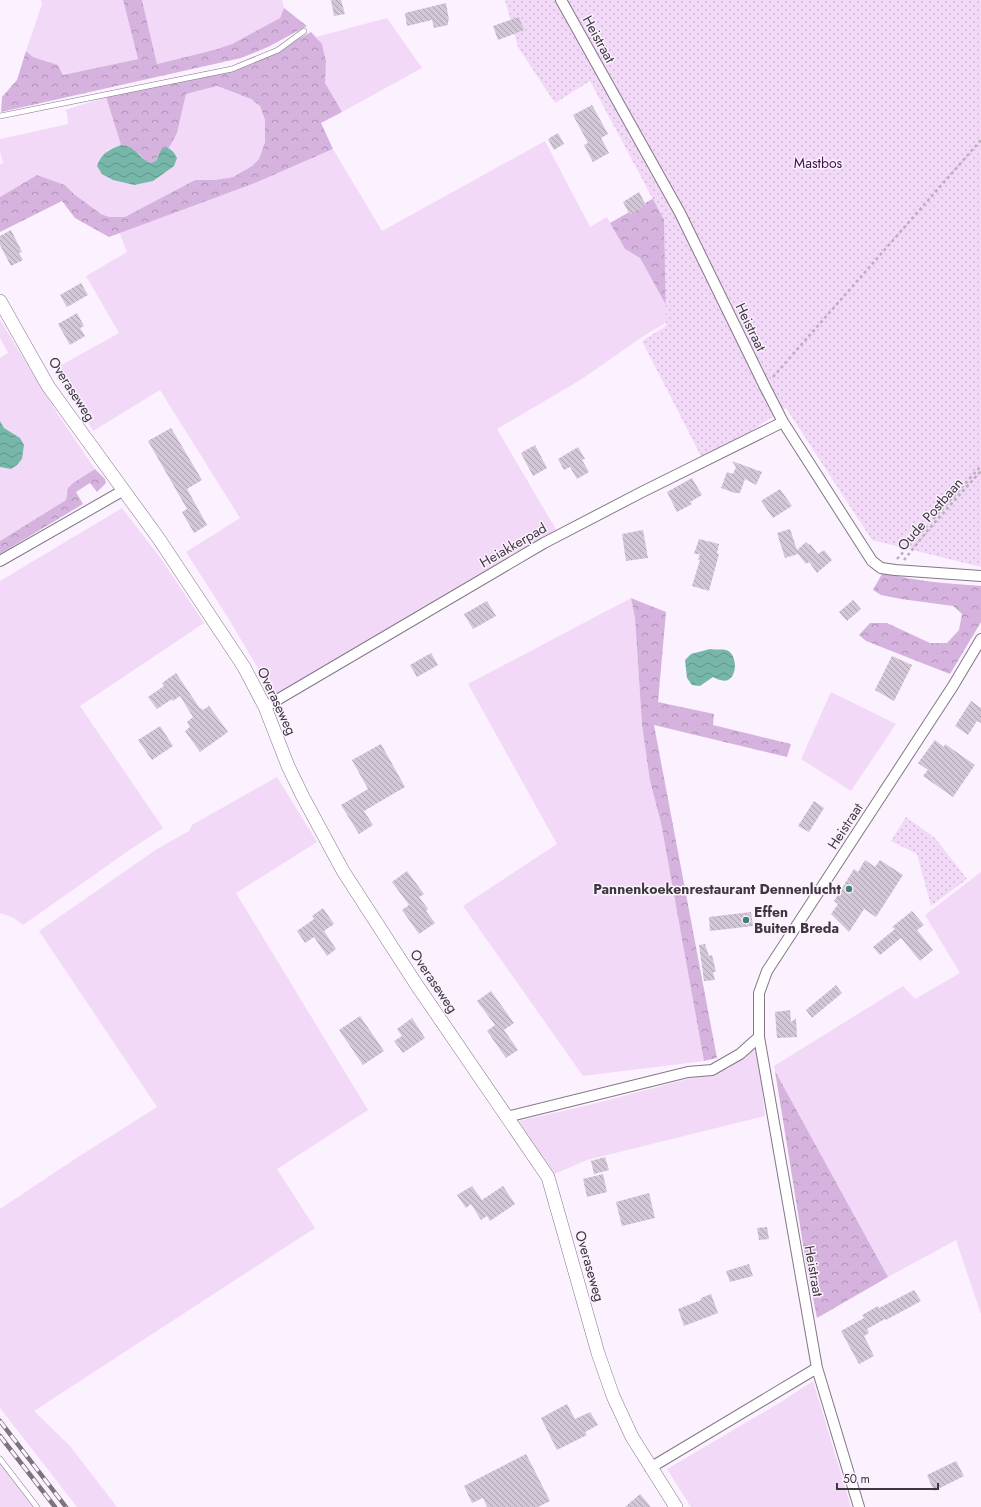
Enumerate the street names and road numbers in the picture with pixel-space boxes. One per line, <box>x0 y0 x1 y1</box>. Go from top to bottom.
street label: Heistraat <box>578 12 621 67</box>
street label: Heistraat <box>731 299 772 355</box>
street label: Overaseweg <box>44 353 100 425</box>
street label: Oude Postbaan <box>893 473 967 555</box>
street label: Heiakkerpad <box>476 518 550 572</box>
street label: Overaseweg <box>252 664 302 738</box>
street label: Heistraat <box>823 798 868 853</box>
street label: Overaseweg <box>405 945 463 1017</box>
street label: Overaseweg <box>570 1228 610 1304</box>
street label: Heistraat <box>800 1244 828 1299</box>

